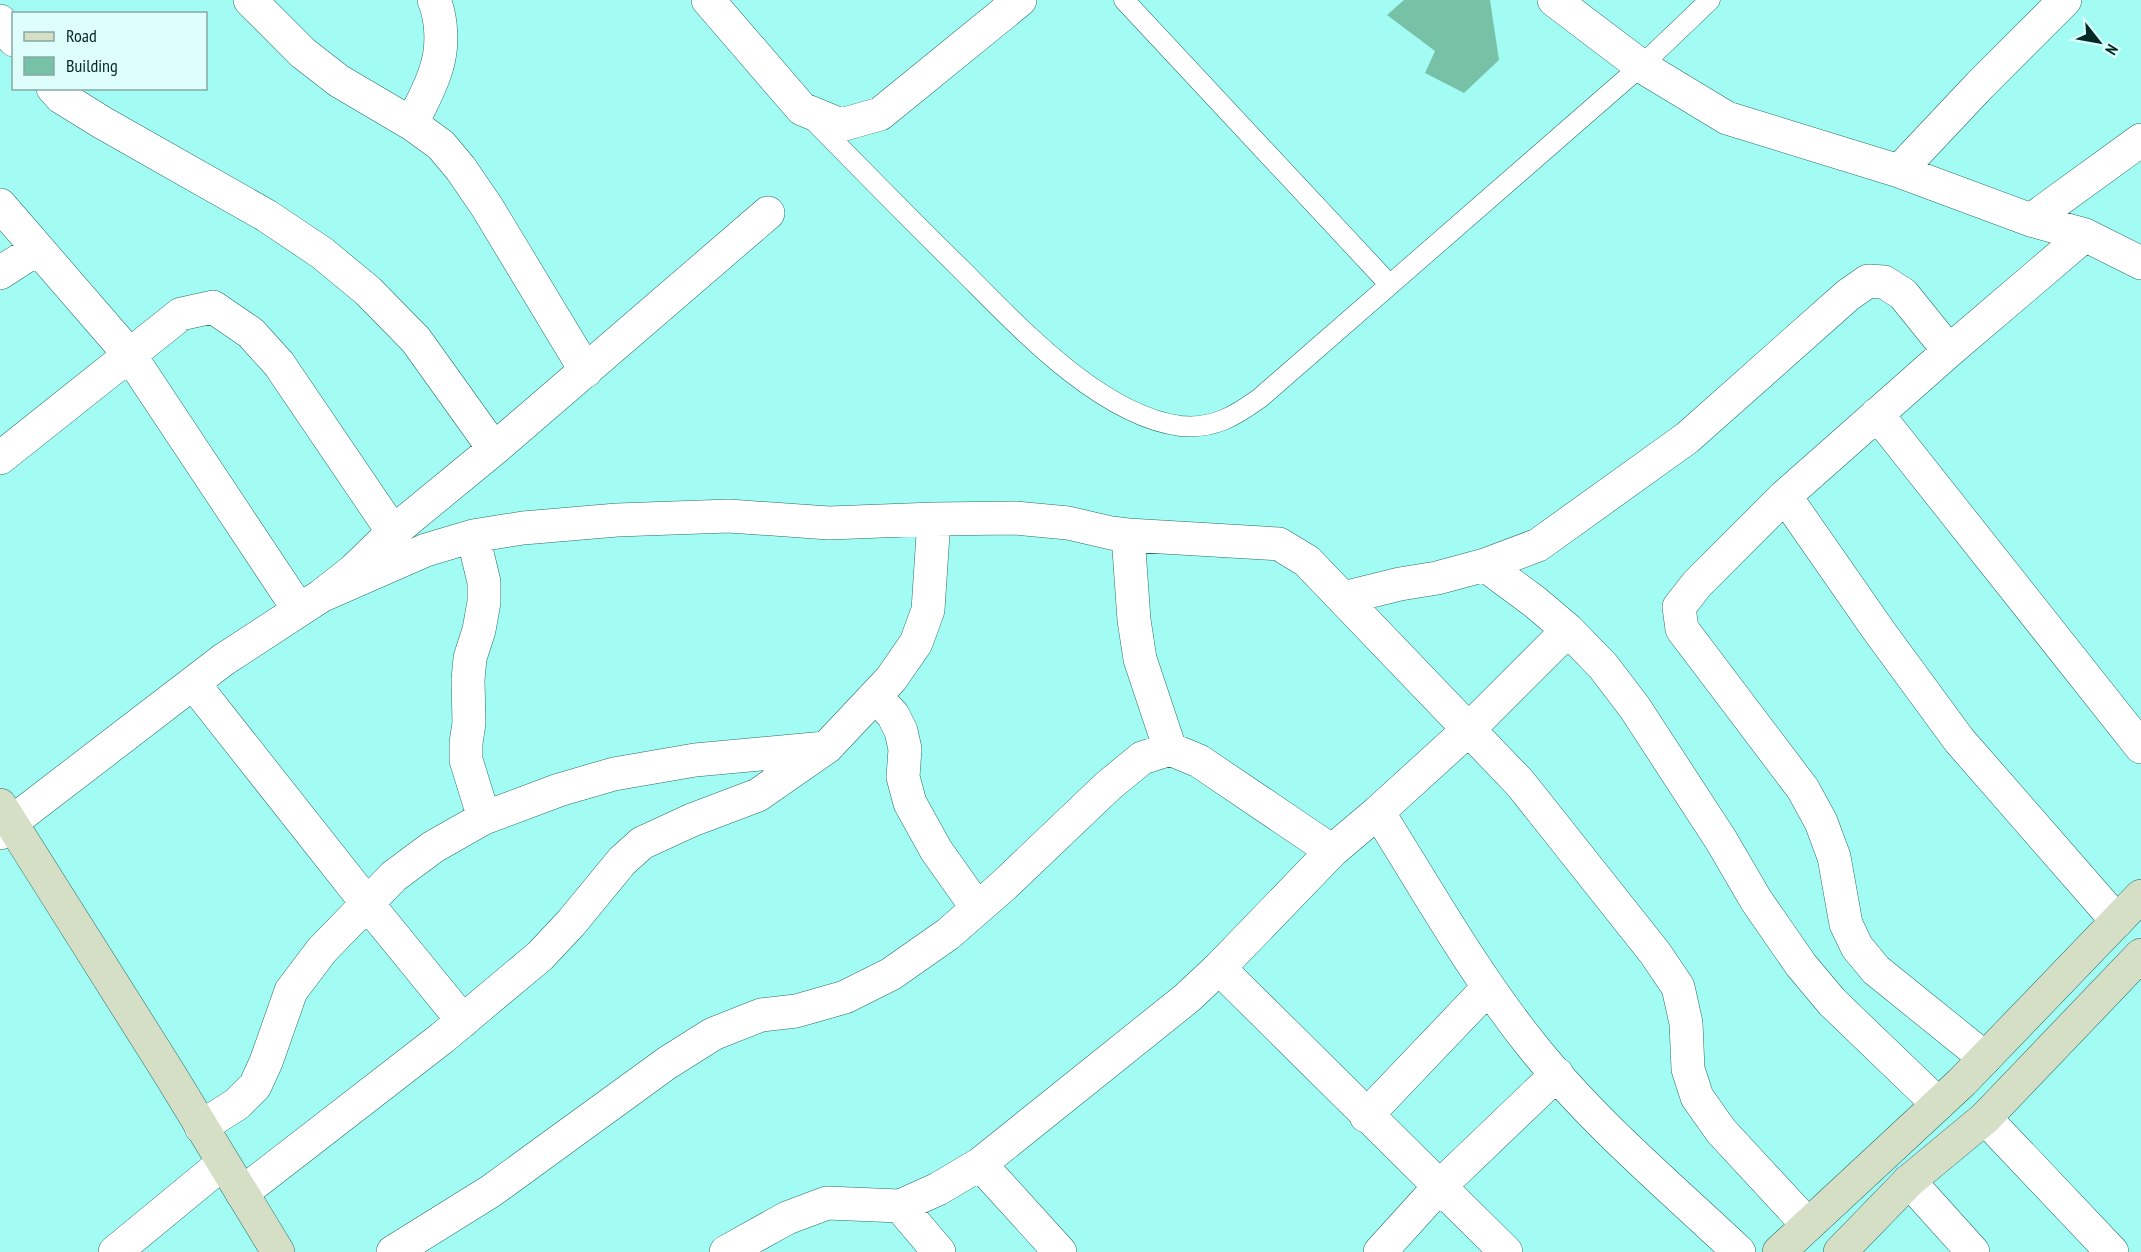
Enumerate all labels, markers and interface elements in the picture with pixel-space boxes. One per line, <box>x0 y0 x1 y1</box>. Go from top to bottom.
legend <box>12 12 207 90</box>
north arrow <box>2069 12 2129 72</box>
text: Road <box>66 24 97 47</box>
text: N <box>2101 41 2123 59</box>
text: Building <box>66 54 118 77</box>

